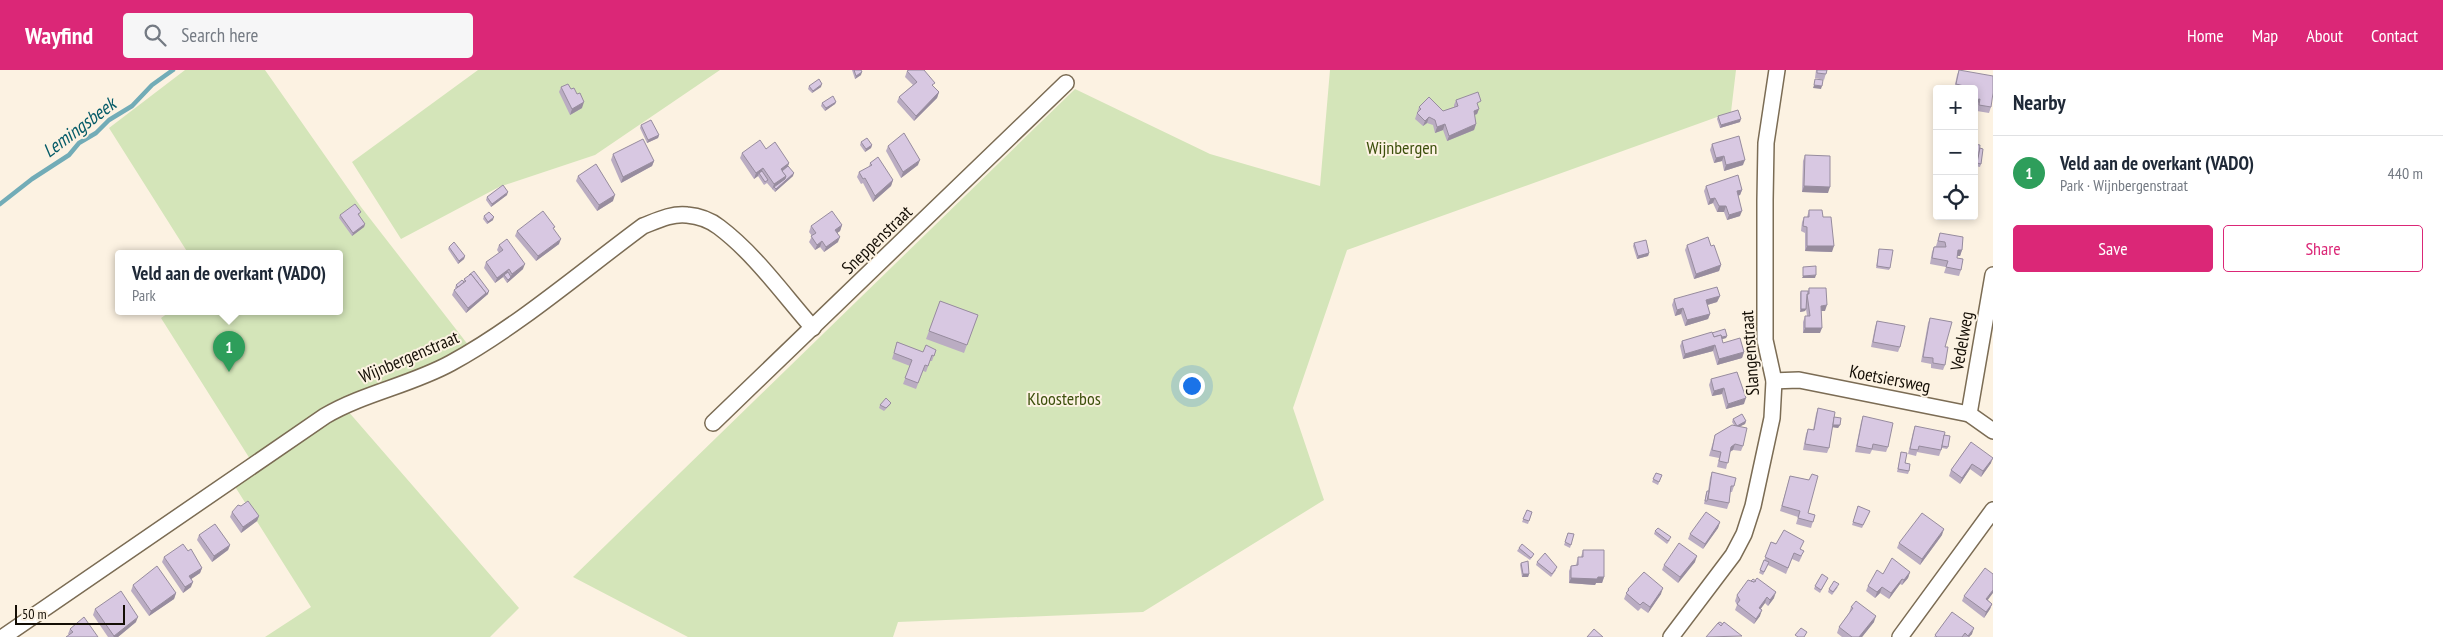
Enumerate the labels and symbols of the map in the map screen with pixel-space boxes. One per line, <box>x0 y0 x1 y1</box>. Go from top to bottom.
water label: Lemingsbeek <box>38 90 122 162</box>
park label: Wijnbergen <box>1366 136 1438 159</box>
street label: Sneppenstraat <box>837 200 917 279</box>
street label: Vedelweg <box>1945 309 1978 373</box>
street label: Slangenstraat <box>1735 310 1764 396</box>
street label: Wijnbergenstraat <box>355 325 462 388</box>
pin: 1 <box>213 331 245 372</box>
street label: Koetsiersweg <box>1848 359 1933 398</box>
your location <box>1179 373 1205 399</box>
park label: Kloosterbos <box>1027 387 1101 410</box>
scale bar <box>15 602 125 625</box>

